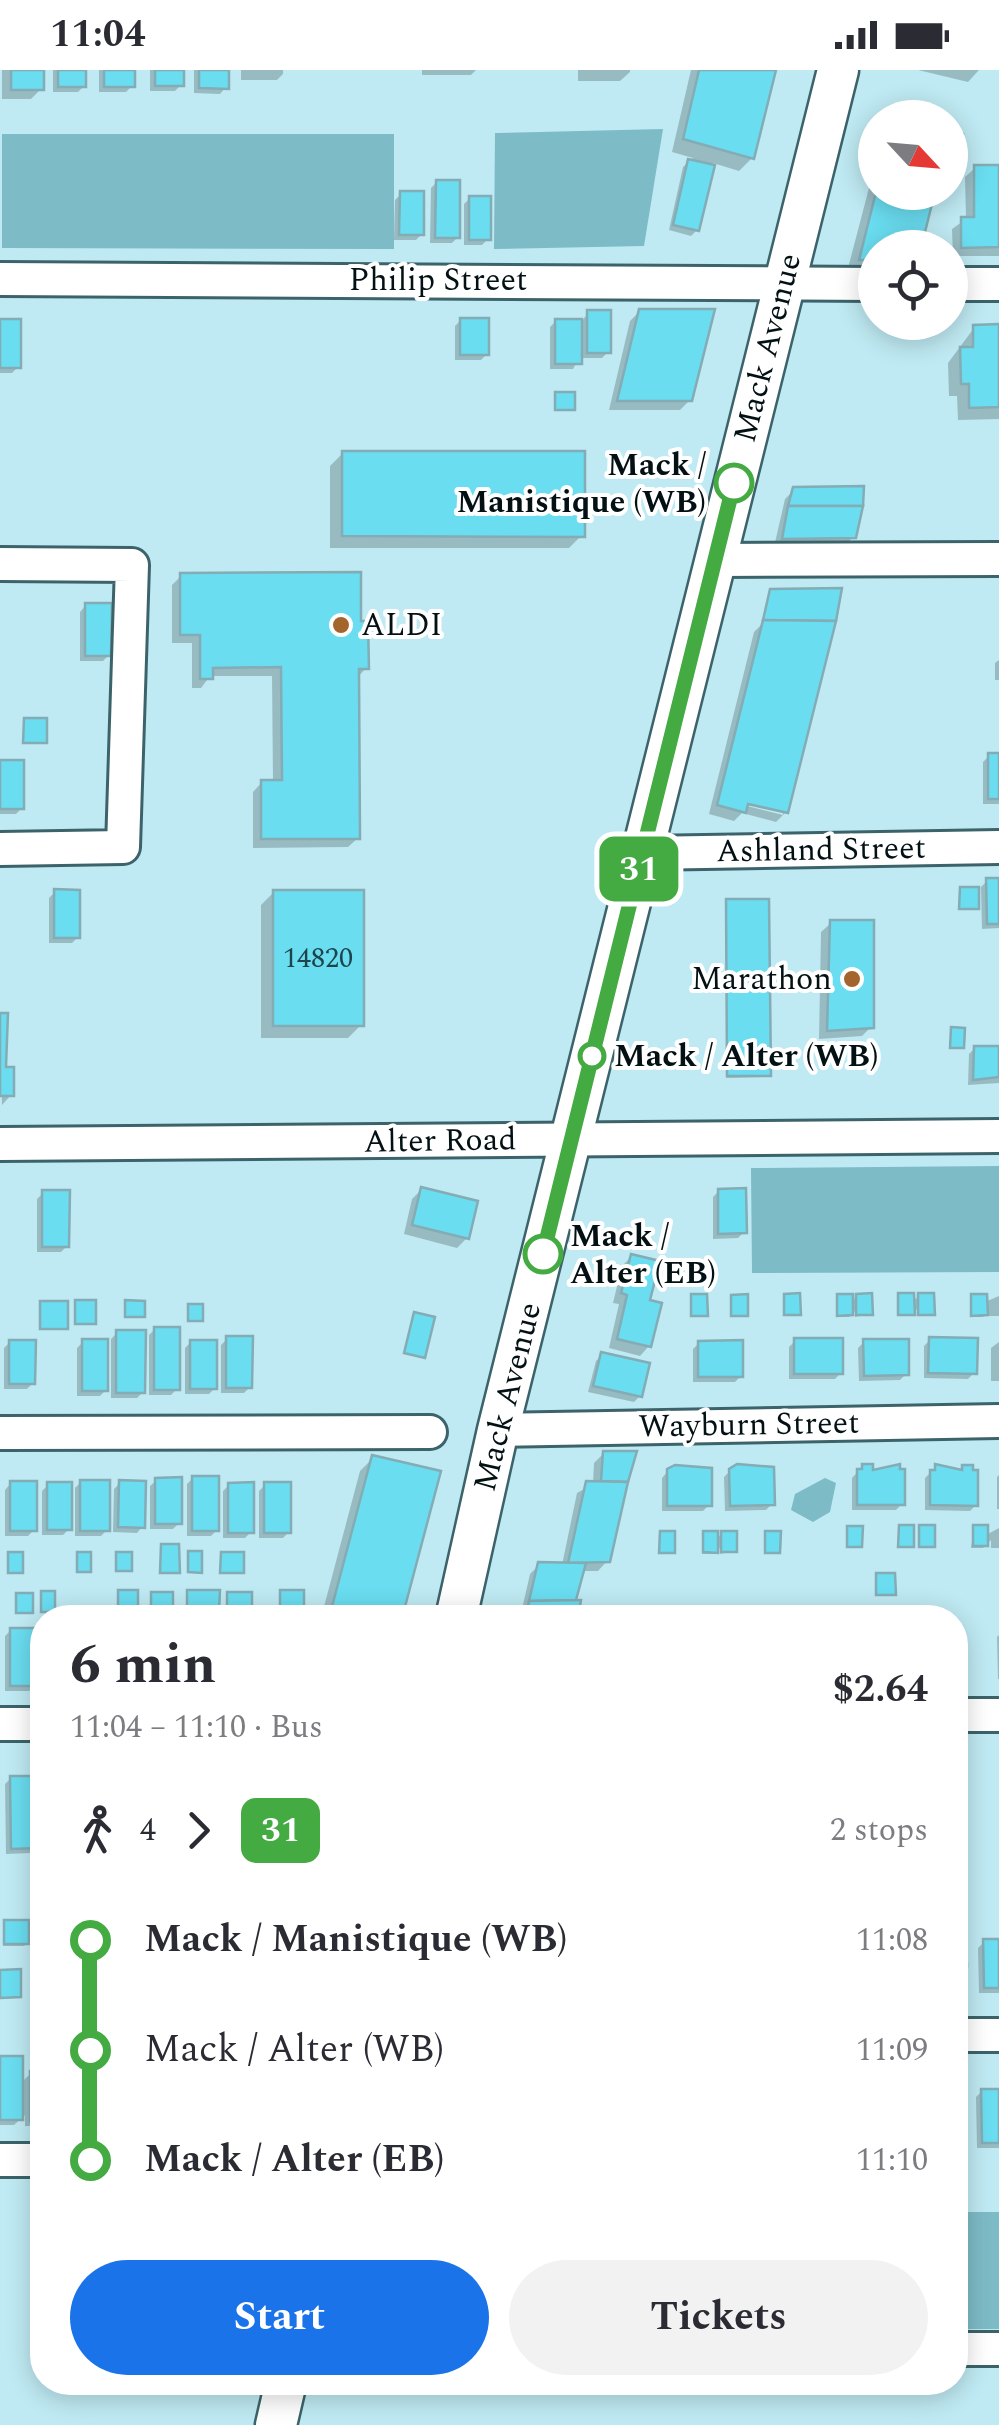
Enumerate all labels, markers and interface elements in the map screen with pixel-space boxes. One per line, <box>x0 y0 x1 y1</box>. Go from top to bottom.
text: 11:04 <box>50 6 145 64</box>
north arrow <box>858 100 968 210</box>
map controls <box>858 100 968 340</box>
button: locate <box>858 230 968 340</box>
street label: Mack Avenue <box>721 248 815 448</box>
street label: Philip Street <box>349 256 527 305</box>
place label: Mack / Manistique (WB) <box>456 441 706 527</box>
marker: Mack / Manistique (WB) <box>715 464 753 502</box>
place label: ALDI <box>361 601 442 650</box>
marker: ALDI <box>330 614 352 636</box>
street label: Ashland Street <box>716 824 926 876</box>
line badge: 31 <box>594 836 684 902</box>
text: 31 <box>619 843 659 896</box>
house number: 14820 <box>283 937 353 980</box>
place label: Marathon <box>691 955 832 1004</box>
marker: Marathon <box>841 968 863 990</box>
place label: Mack / Alter (WB) <box>614 1032 878 1081</box>
marker: Mack / Alter (WB) <box>579 1043 605 1069</box>
street label: Alter Road <box>363 1115 517 1167</box>
place label: Mack / Alter (EB) <box>570 1212 716 1298</box>
marker: Mack / Alter (EB) <box>524 1235 562 1273</box>
street label: Mack Avenue <box>461 1297 555 1497</box>
street label: Wayburn Street <box>638 1399 860 1451</box>
text: 6 min <box>70 1624 216 1707</box>
text: $2.64 <box>833 1661 928 1719</box>
text: 11:04 – 11:10 · Bus <box>70 1703 323 1752</box>
icon: walk <box>70 1803 125 1858</box>
icon: forward <box>171 1803 226 1858</box>
text: 31 <box>261 1804 300 1857</box>
text: 4 <box>140 1806 156 1855</box>
text: 2 stops <box>830 1806 928 1855</box>
text: Mack / Manistique (WB) <box>144 1911 567 1969</box>
text: 11:08 <box>856 1916 928 1965</box>
text: Mack / Alter (WB) <box>144 2021 444 2079</box>
text: 11:09 <box>856 2026 928 2075</box>
text: Mack / Alter (EB) <box>144 2131 444 2189</box>
text: 11:10 <box>856 2136 928 2185</box>
button: Start <box>70 2260 489 2375</box>
button: Tickets <box>509 2260 928 2375</box>

